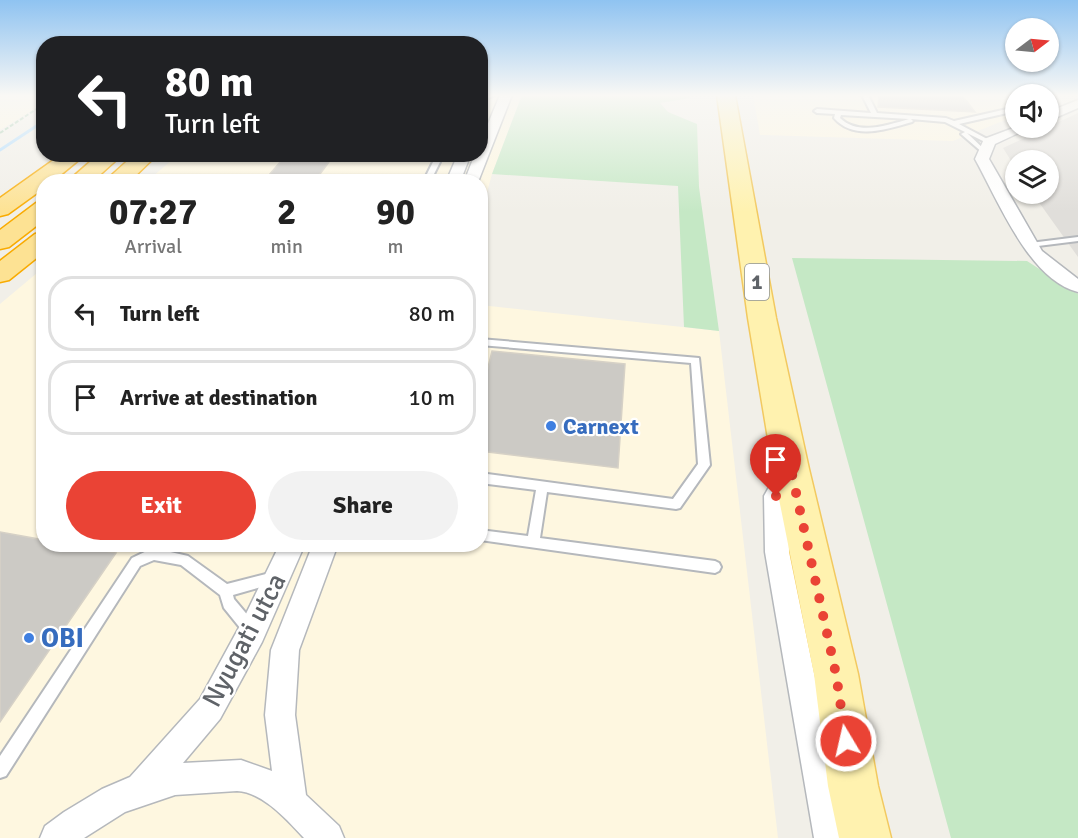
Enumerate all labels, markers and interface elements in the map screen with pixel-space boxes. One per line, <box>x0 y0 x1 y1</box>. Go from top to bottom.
north arrow <box>1005 18 1059 72</box>
map controls <box>1005 18 1059 204</box>
text: 80 m <box>165 57 254 108</box>
icon: left <box>66 60 144 138</box>
button: sound <box>1005 84 1059 138</box>
text: Turn left <box>165 108 260 141</box>
button: layers <box>1005 150 1059 204</box>
text: 07:27 <box>109 190 197 235</box>
text: 2 <box>277 190 296 235</box>
text: 90 <box>376 190 415 235</box>
text: Arrival <box>124 234 182 259</box>
text: min <box>271 234 303 259</box>
text: m <box>387 234 403 259</box>
road number: 1 <box>745 264 769 300</box>
icon: left <box>69 297 102 330</box>
text: Turn left <box>120 300 200 327</box>
text: 80 m <box>409 300 455 327</box>
icon: arrive <box>69 381 102 414</box>
text: Arrive at destination <box>120 384 317 411</box>
text: 10 m <box>409 384 455 411</box>
place label: Carnext <box>563 413 639 440</box>
marker: Carnext <box>544 419 558 433</box>
pin <box>750 434 801 496</box>
icon: arrive <box>759 443 792 476</box>
button: Exit <box>66 471 256 540</box>
button: Share <box>268 471 458 540</box>
street label: Nyugati utca <box>195 568 293 713</box>
place label: OBI <box>41 622 84 655</box>
marker: OBI <box>22 631 36 645</box>
position arrow <box>814 709 878 773</box>

